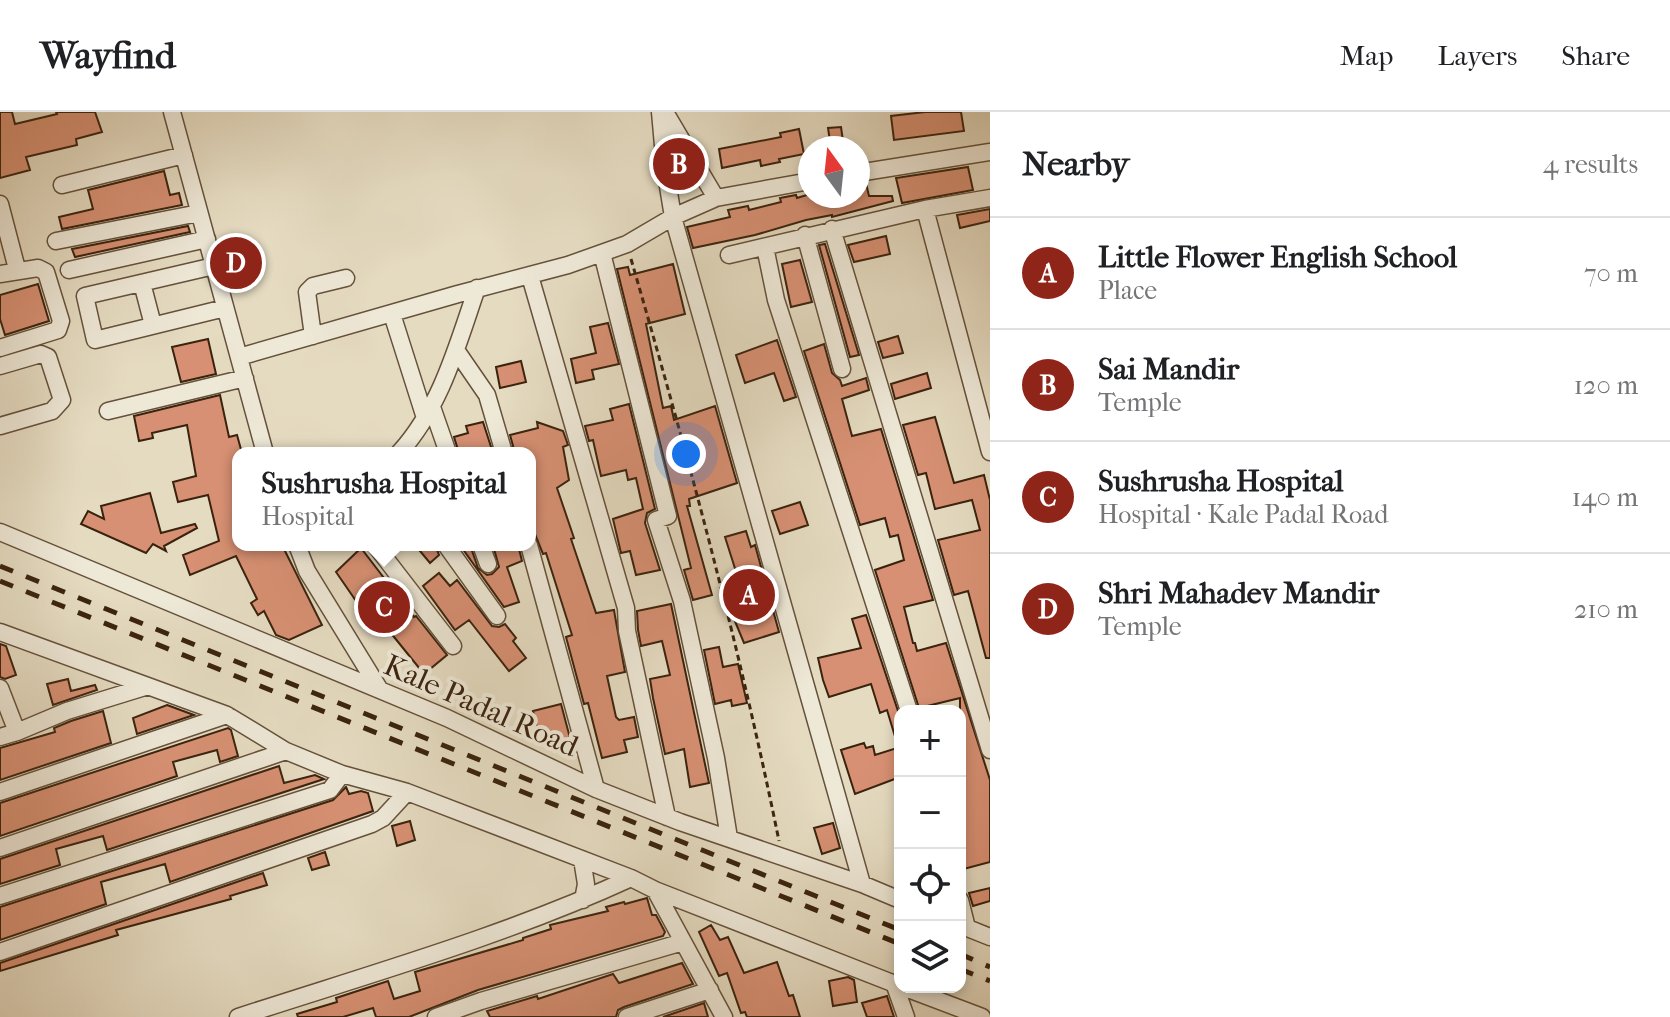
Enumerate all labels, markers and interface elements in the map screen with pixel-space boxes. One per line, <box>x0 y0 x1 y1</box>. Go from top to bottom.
text: Wayfind <box>40 33 176 78</box>
text: Map <box>1340 39 1393 72</box>
text: Layers <box>1437 39 1517 72</box>
text: Share <box>1561 39 1630 72</box>
pin: B <box>653 134 705 194</box>
north arrow <box>798 136 870 208</box>
text: Nearby <box>1022 144 1129 184</box>
text: 4 results <box>1543 149 1638 180</box>
pin: D <box>210 233 262 293</box>
text: Little Flower English School <box>1098 240 1457 275</box>
text: A <box>1040 258 1056 289</box>
text: 70 m <box>1584 258 1638 289</box>
text: Place <box>1098 275 1157 306</box>
text: Sai Mandir <box>1098 352 1239 387</box>
text: B <box>1040 370 1056 401</box>
text: 120 m <box>1574 370 1638 401</box>
text: Temple <box>1098 387 1182 418</box>
your location <box>666 434 706 474</box>
popup <box>232 447 536 551</box>
text: Sushrusha Hospital <box>1098 464 1343 499</box>
text: Sushrusha Hospital <box>261 466 507 501</box>
text: C <box>1039 482 1057 513</box>
text: 140 m <box>1572 482 1638 513</box>
text: Hospital · Kale Padal Road <box>1098 499 1388 530</box>
text: Hospital <box>261 501 354 532</box>
pin: A <box>723 565 775 625</box>
text: Shri Mahadev Mandir <box>1098 576 1379 611</box>
pin: C <box>358 577 410 637</box>
text: D <box>1038 594 1058 625</box>
text: 210 m <box>1574 594 1638 625</box>
text: Temple <box>1098 611 1182 642</box>
street label: Kale Padal Road <box>379 648 584 765</box>
map controls <box>894 705 966 993</box>
button: + <box>894 705 966 777</box>
button: − <box>894 777 966 849</box>
button: locate <box>894 849 966 921</box>
button: layers <box>894 921 966 993</box>

